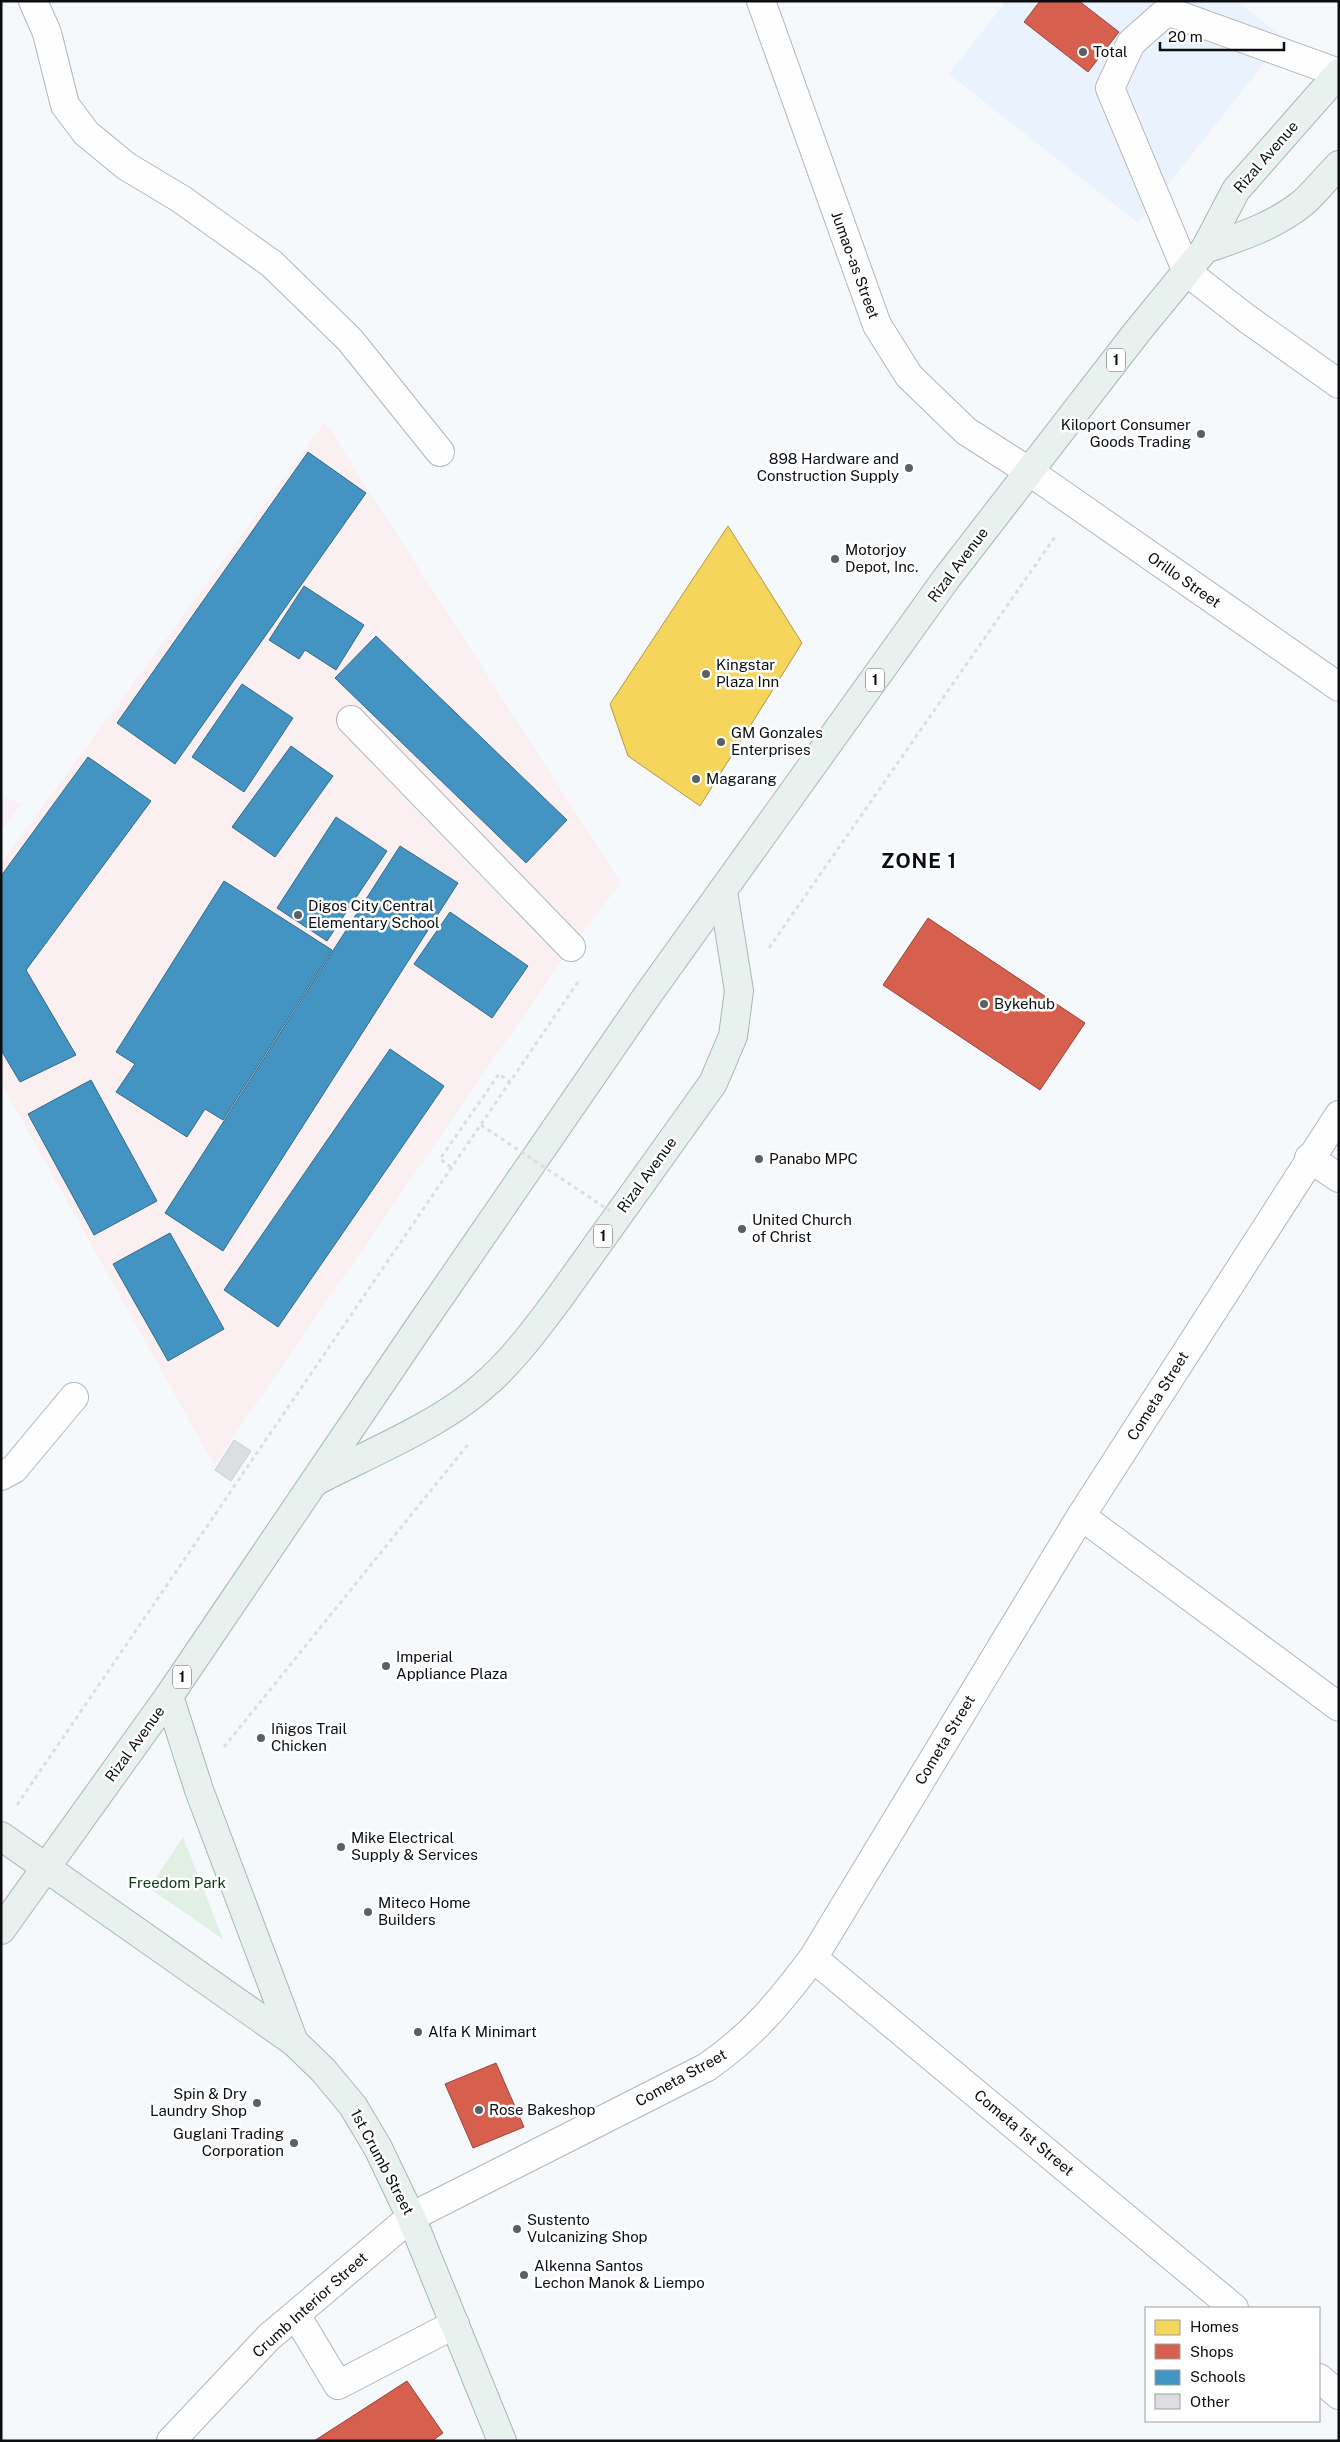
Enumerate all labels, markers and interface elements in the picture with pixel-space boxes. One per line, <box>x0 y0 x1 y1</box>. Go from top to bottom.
scale bar <box>1160 20 1284 52</box>
text: 20 m <box>1168 28 1203 45</box>
place label: Total <box>1093 43 1128 60</box>
marker: Total <box>1077 46 1089 58</box>
street label: Rizal Avenue <box>1230 117 1301 196</box>
street label: Jumao-as Street <box>828 209 883 321</box>
road number: 1 <box>1107 348 1125 372</box>
place label: Kiloport Consumer Goods Trading <box>1061 416 1191 450</box>
marker: Kiloport Consumer Goods Trading <box>1195 428 1207 440</box>
place label: 898 Hardware and Construction Supply <box>757 450 899 484</box>
marker: 898 Hardware and Construction Supply <box>903 462 915 474</box>
street label: Rizal Avenue <box>924 524 991 605</box>
place label: Motorjoy Depot, Inc. <box>845 541 918 575</box>
street label: Orillo Street <box>1145 548 1224 611</box>
marker: Motorjoy Depot, Inc. <box>829 553 841 565</box>
place label: Kingstar Plaza Inn <box>716 656 779 690</box>
marker: Kingstar Plaza Inn <box>700 668 712 680</box>
road number: 1 <box>866 668 884 692</box>
place label: GM Gonzales Enterprises <box>731 724 823 758</box>
marker: GM Gonzales Enterprises <box>715 736 727 748</box>
place label: Magarang <box>706 770 777 787</box>
marker: Magarang <box>690 773 702 785</box>
district label: ZONE 1 <box>881 849 957 873</box>
place label: Digos City Central Elementary School <box>308 897 440 931</box>
marker: Digos City Central Elementary School <box>292 909 304 921</box>
place label: Bykehub <box>994 995 1055 1012</box>
marker: Bykehub <box>978 998 990 1010</box>
street label: Rizal Avenue <box>614 1134 680 1216</box>
place label: Panabo MPC <box>769 1150 858 1167</box>
marker: Panabo MPC <box>753 1153 765 1165</box>
place label: United Church of Christ <box>752 1211 852 1245</box>
marker: United Church of Christ <box>736 1223 748 1235</box>
road number: 1 <box>594 1224 612 1248</box>
street label: Cometa Street <box>1123 1348 1192 1443</box>
place label: Imperial Appliance Plaza <box>396 1648 508 1682</box>
marker: Imperial Appliance Plaza <box>380 1660 392 1672</box>
road number: 1 <box>173 1665 191 1688</box>
street label: Cometa Street <box>911 1692 978 1788</box>
street label: Rizal Avenue <box>102 1703 168 1785</box>
place label: Iñigos Trail Chicken <box>271 1720 347 1754</box>
marker: Iñigos Trail Chicken <box>255 1732 267 1744</box>
place label: Mike Electrical Supply & Services <box>351 1829 478 1863</box>
marker: Mike Electrical Supply & Services <box>335 1841 347 1853</box>
park label: Freedom Park <box>128 1874 226 1891</box>
place label: Miteco Home Builders <box>378 1894 471 1928</box>
marker: Miteco Home Builders <box>362 1906 374 1918</box>
place label: Alfa K Minimart <box>428 2023 537 2040</box>
marker: Alfa K Minimart <box>412 2026 424 2038</box>
street label: Cometa Street <box>632 2045 729 2110</box>
place label: Spin & Dry Laundry Shop <box>150 2085 247 2119</box>
street label: Cometa 1st Street <box>971 2086 1078 2179</box>
marker: Spin & Dry Laundry Shop <box>251 2097 263 2109</box>
place label: Rose Bakeshop <box>489 2101 596 2118</box>
marker: Rose Bakeshop <box>473 2104 485 2116</box>
street label: 1st Crumb Street <box>347 2106 418 2218</box>
place label: Guglani Trading Corporation <box>173 2125 284 2159</box>
marker: Guglani Trading Corporation <box>288 2137 300 2149</box>
place label: Sustento Vulcanizing Shop <box>527 2211 648 2245</box>
marker: Sustento Vulcanizing Shop <box>511 2223 523 2235</box>
street label: Crumb Interior Street <box>249 2249 371 2361</box>
place label: Alkenna Santos Lechon Manok & Liempo <box>534 2257 705 2291</box>
marker: Alkenna Santos Lechon Manok & Liempo <box>518 2269 530 2281</box>
legend <box>1145 2307 1320 2422</box>
text: Homes <box>1190 2318 1239 2335</box>
text: Shops <box>1190 2343 1234 2360</box>
text: Schools <box>1190 2368 1246 2385</box>
text: Other <box>1190 2393 1230 2410</box>

